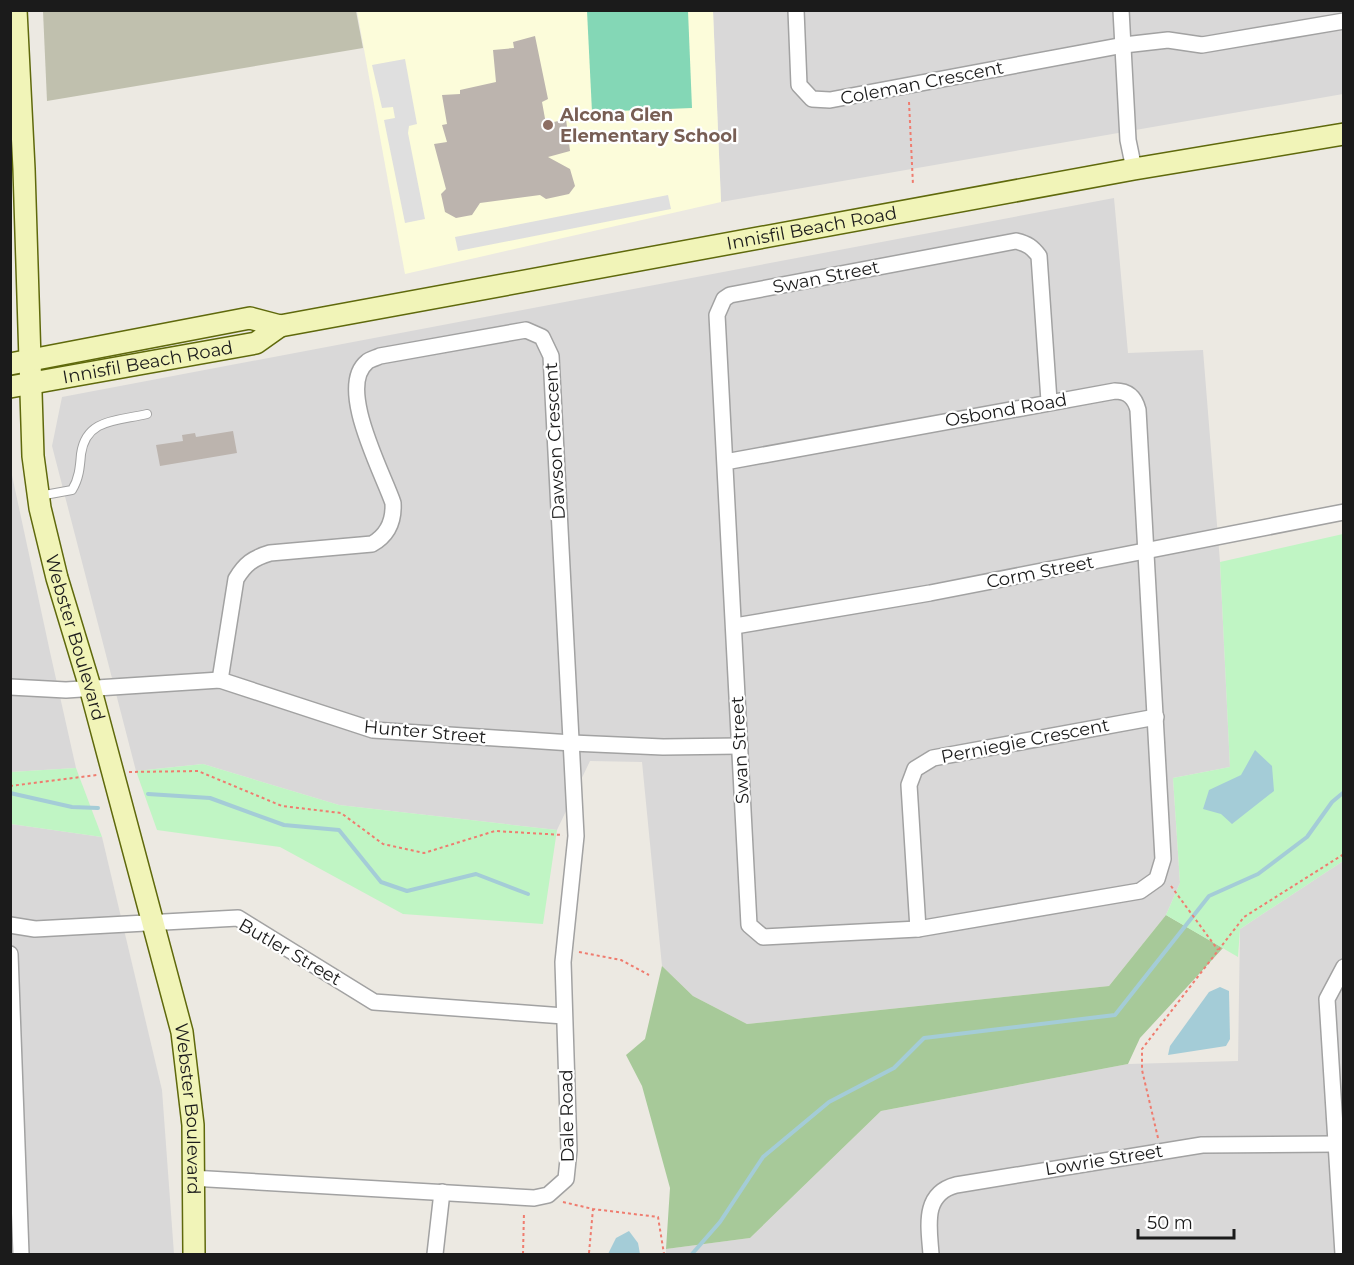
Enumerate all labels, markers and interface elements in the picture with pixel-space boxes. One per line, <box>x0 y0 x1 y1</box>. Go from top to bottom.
street label: Coleman Crescent <box>839 56 1005 110</box>
place label: Alcona Glen Elementary School <box>559 104 737 147</box>
marker: Alcona Glen Elementary School <box>541 118 555 132</box>
street label: Innisfil Beach Road <box>725 202 899 255</box>
street label: Swan Street <box>771 256 881 298</box>
street label: Innisfil Beach Road <box>61 336 235 388</box>
street label: Dawson Crescent <box>540 362 570 520</box>
street label: Osbond Road <box>943 388 1069 432</box>
street label: Corm Street <box>984 551 1096 593</box>
street label: Webster Boulevard <box>41 552 110 723</box>
street label: Swan Street <box>726 695 754 805</box>
street label: Perniegie Crescent <box>939 714 1111 768</box>
street label: Hunter Street <box>363 716 487 748</box>
street label: Butler Street <box>235 914 345 990</box>
street label: Webster Boulevard <box>170 1022 205 1195</box>
street label: Dale Road <box>555 1069 579 1163</box>
street label: Lowrie Street <box>1043 1140 1165 1180</box>
scale bar <box>1138 1202 1234 1240</box>
text: 50 m <box>1147 1212 1193 1234</box>

